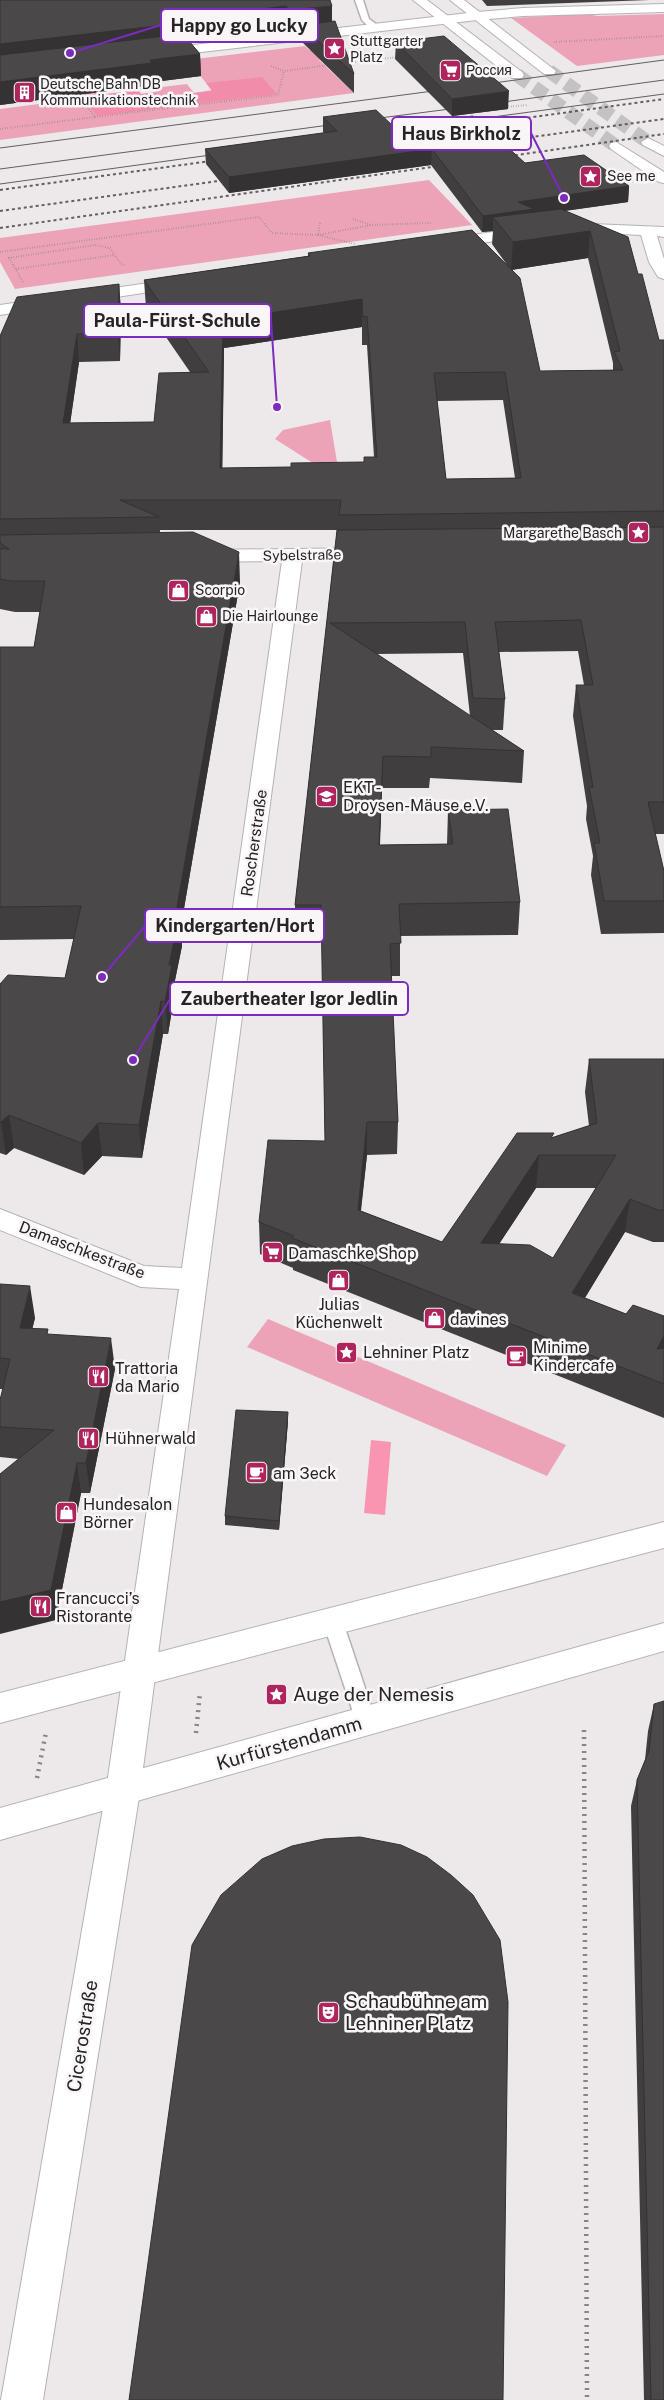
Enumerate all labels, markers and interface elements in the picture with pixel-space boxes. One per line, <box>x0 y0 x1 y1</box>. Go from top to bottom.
callout: Happy go Lucky <box>161 9 318 42</box>
text: Happy go Lucky <box>170 15 308 36</box>
place label: Stuttgarter Platz <box>350 33 423 65</box>
place icon: Stuttgarter Platz <box>322 37 346 61</box>
supermarket icon: Россия <box>438 58 462 82</box>
place label: Россия <box>466 62 512 78</box>
place label: Deutsche Bahn DB Kommunikationstechnik <box>40 76 196 108</box>
building icon: Deutsche Bahn DB Kommunikationstechnik <box>12 80 36 104</box>
callout: Haus Birkholz <box>392 117 531 150</box>
text: Haus Birkholz <box>401 123 521 144</box>
place icon: See me <box>579 164 603 188</box>
place label: See me <box>607 168 656 184</box>
callout: Paula-Fürst-Schule <box>84 304 271 337</box>
text: Paula-Fürst-Schule <box>93 310 261 331</box>
place icon: Margarethe Basch <box>626 521 650 545</box>
place label: Margarethe Basch <box>503 525 622 541</box>
street label: Sybelstraße <box>262 546 342 564</box>
shop icon: Scorpio <box>167 578 191 602</box>
place label: Scorpio <box>195 582 245 598</box>
shop icon: Die Hairlounge <box>194 604 218 628</box>
place label: Die Hairlounge <box>222 608 318 624</box>
place label: EKT - Droysen-Mäuse e.V. <box>343 778 489 815</box>
school or university icon: EKT - Droysen-Mäuse e.V. <box>315 784 339 808</box>
street label: Roscherstraße <box>237 788 271 898</box>
callout: Kindergarten/Hort <box>145 909 324 942</box>
text: Kindergarten/Hort <box>155 915 315 936</box>
callout: Zaubertheater Igor Jedlin <box>170 982 408 1015</box>
text: Zaubertheater Igor Jedlin <box>180 988 398 1009</box>
street label: Damaschkestraße <box>16 1217 148 1283</box>
supermarket icon: Damaschke Shop <box>260 1241 284 1265</box>
place label: Damaschke Shop <box>288 1244 416 1263</box>
shop icon: Julias Küchenwelt <box>327 1268 351 1292</box>
place label: Julias Küchenwelt <box>295 1295 383 1332</box>
shop icon: davines <box>422 1307 446 1331</box>
place label: davines <box>450 1310 507 1329</box>
place label: Minime Kindercafe <box>533 1338 614 1375</box>
place icon: Lehniner Platz <box>335 1340 359 1364</box>
place label: Lehniner Platz <box>363 1343 470 1362</box>
cafe icon: Minime Kindercafe <box>505 1344 529 1368</box>
place label: Trattoria da Mario <box>115 1359 180 1396</box>
restaurant icon: Trattoria da Mario <box>87 1365 111 1389</box>
restaurant icon: Hühnerwald <box>77 1426 101 1450</box>
place label: Hühnerwald <box>105 1429 196 1448</box>
cafe icon: am 3eck <box>245 1461 269 1485</box>
place label: am 3eck <box>273 1464 336 1483</box>
place label: Hundesalon Börner <box>83 1495 172 1532</box>
shop icon: Hundesalon Börner <box>55 1501 79 1525</box>
place label: Francucci’s Ristorante <box>56 1589 140 1626</box>
restaurant icon: Francucci’s Ristorante <box>28 1595 52 1619</box>
place icon: Auge der Nemesis <box>265 1682 289 1706</box>
place label: Auge der Nemesis <box>293 1683 454 1705</box>
street label: Kurfürstendamm <box>214 1712 364 1774</box>
street label: Cicerostraße <box>62 1978 102 2094</box>
place label: Schaubühne am Lehniner Platz <box>345 1990 487 2034</box>
theatre icon: Schaubühne am Lehniner Platz <box>317 2000 341 2024</box>

